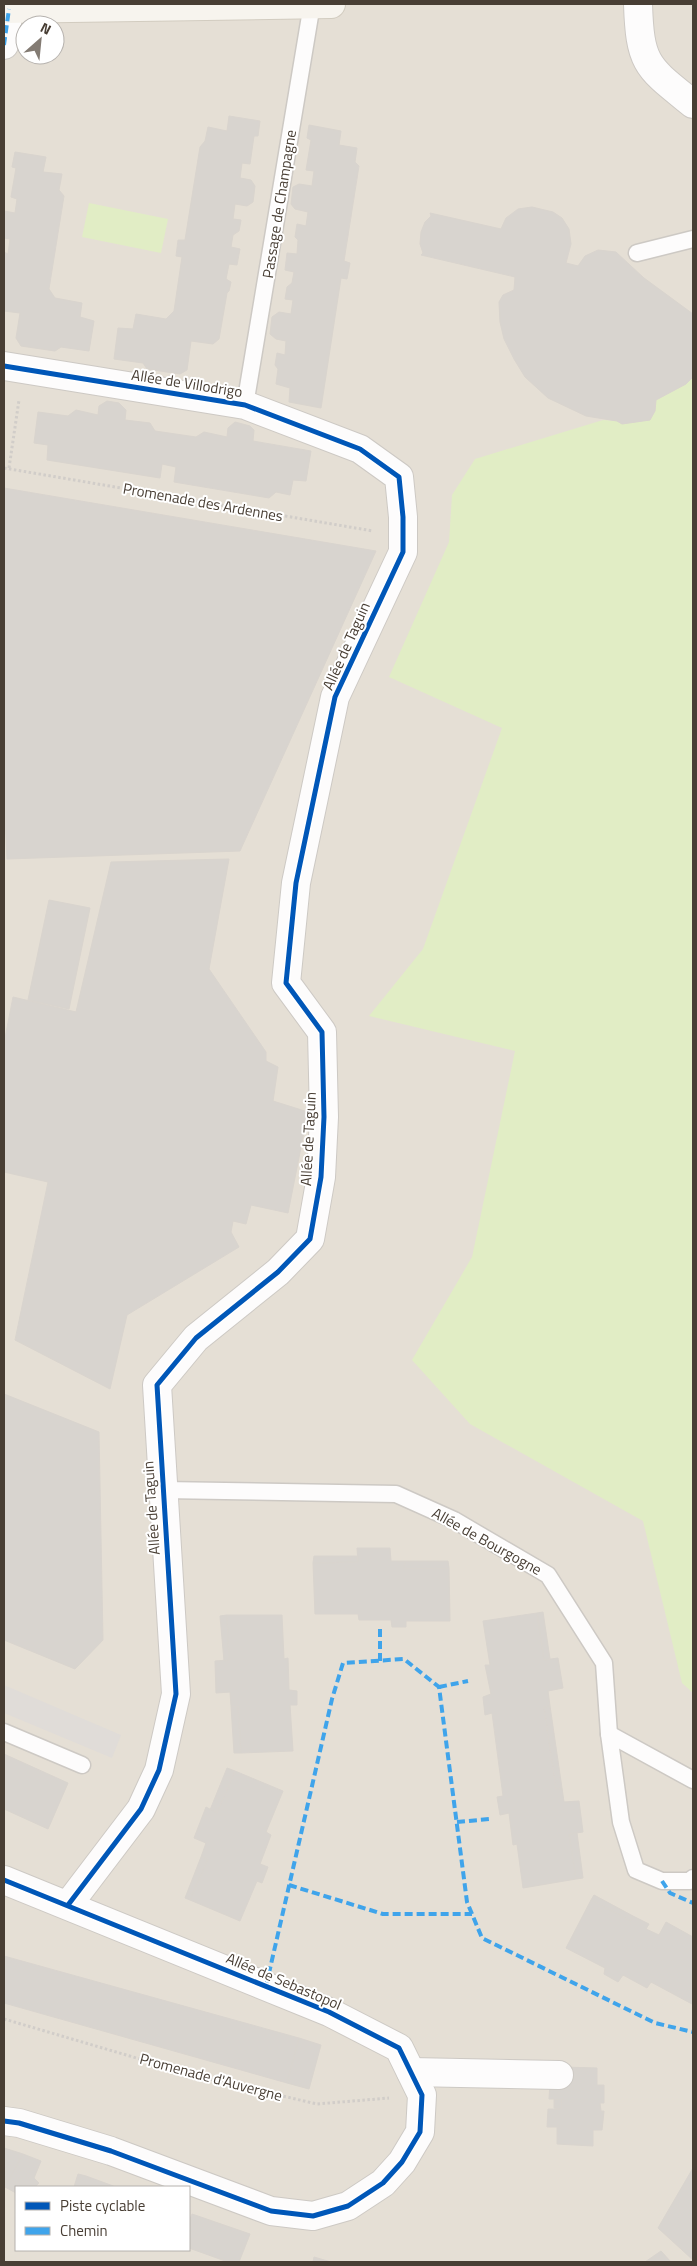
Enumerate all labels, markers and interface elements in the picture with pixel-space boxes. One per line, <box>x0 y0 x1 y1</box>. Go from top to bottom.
north arrow <box>15 15 65 65</box>
text: N <box>37 16 55 40</box>
street label: Passage de Champagne <box>256 128 302 280</box>
street label: Allée de Villodrigo <box>130 363 244 403</box>
street label: Promenade des Ardennes <box>121 477 285 527</box>
street label: Allée de Taguin <box>316 598 376 694</box>
street label: Allée de Taguin <box>294 1091 322 1187</box>
street label: Allée de Taguin <box>136 1460 166 1556</box>
street label: Allée de Bourgogne <box>428 1501 546 1581</box>
street label: Allée de Sebastopol <box>223 1946 345 2016</box>
street label: Promenade d'Auvergne <box>137 2047 285 2107</box>
legend <box>15 2186 190 2251</box>
text: Piste cyclable <box>60 2194 145 2217</box>
text: Chemin <box>60 2219 108 2242</box>

